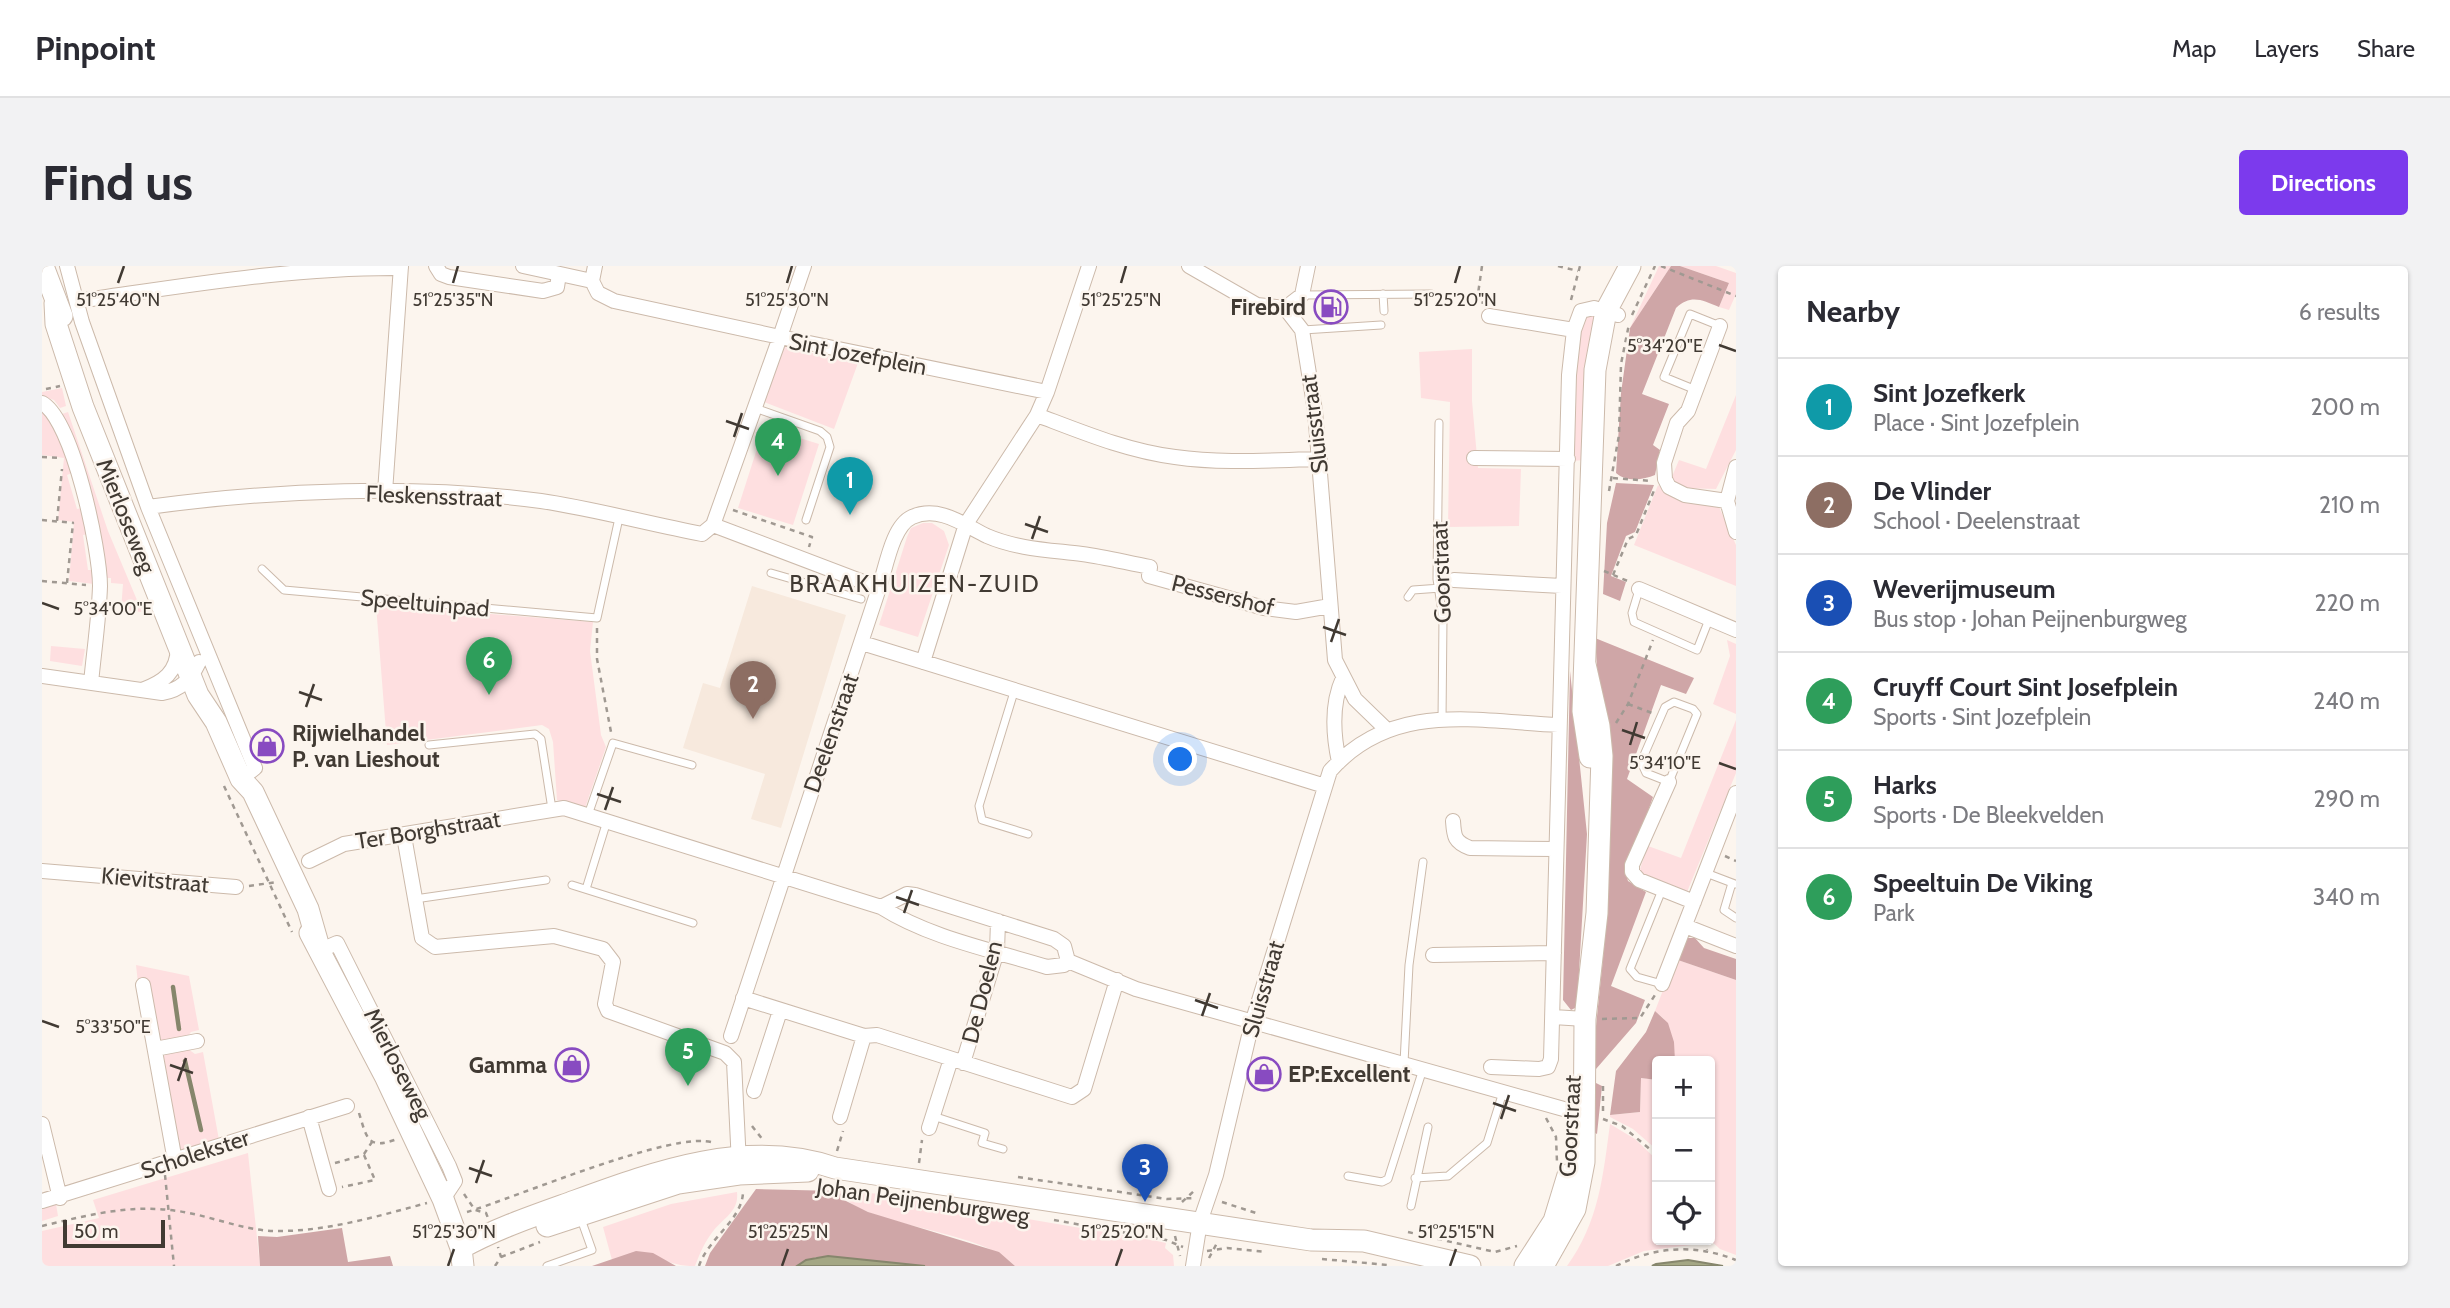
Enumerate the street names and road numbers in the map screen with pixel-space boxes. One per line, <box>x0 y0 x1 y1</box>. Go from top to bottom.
street label: Sint Jozefplein <box>787 327 929 381</box>
street label: Sluisstraat <box>1294 373 1334 475</box>
street label: Mierloseweg <box>90 454 162 578</box>
street label: Fleskensstraat <box>365 480 503 512</box>
street label: Goorstraat <box>1425 520 1457 623</box>
street label: Pessershof <box>1169 569 1278 621</box>
street label: Speeltuinpad <box>359 583 491 623</box>
street label: Deelenstraat <box>798 670 865 796</box>
street label: Ter Borghstraat <box>354 805 503 855</box>
street label: Kievitstraat <box>100 861 210 899</box>
street label: Sluisstraat <box>1236 937 1290 1041</box>
street label: De Doelen <box>956 938 1008 1046</box>
street label: Mierloseweg <box>358 1004 438 1125</box>
street label: Goorstraat <box>1553 1074 1587 1178</box>
street label: Scholekster <box>137 1123 254 1185</box>
street label: Johan Peijnenburgweg <box>814 1172 1032 1230</box>

